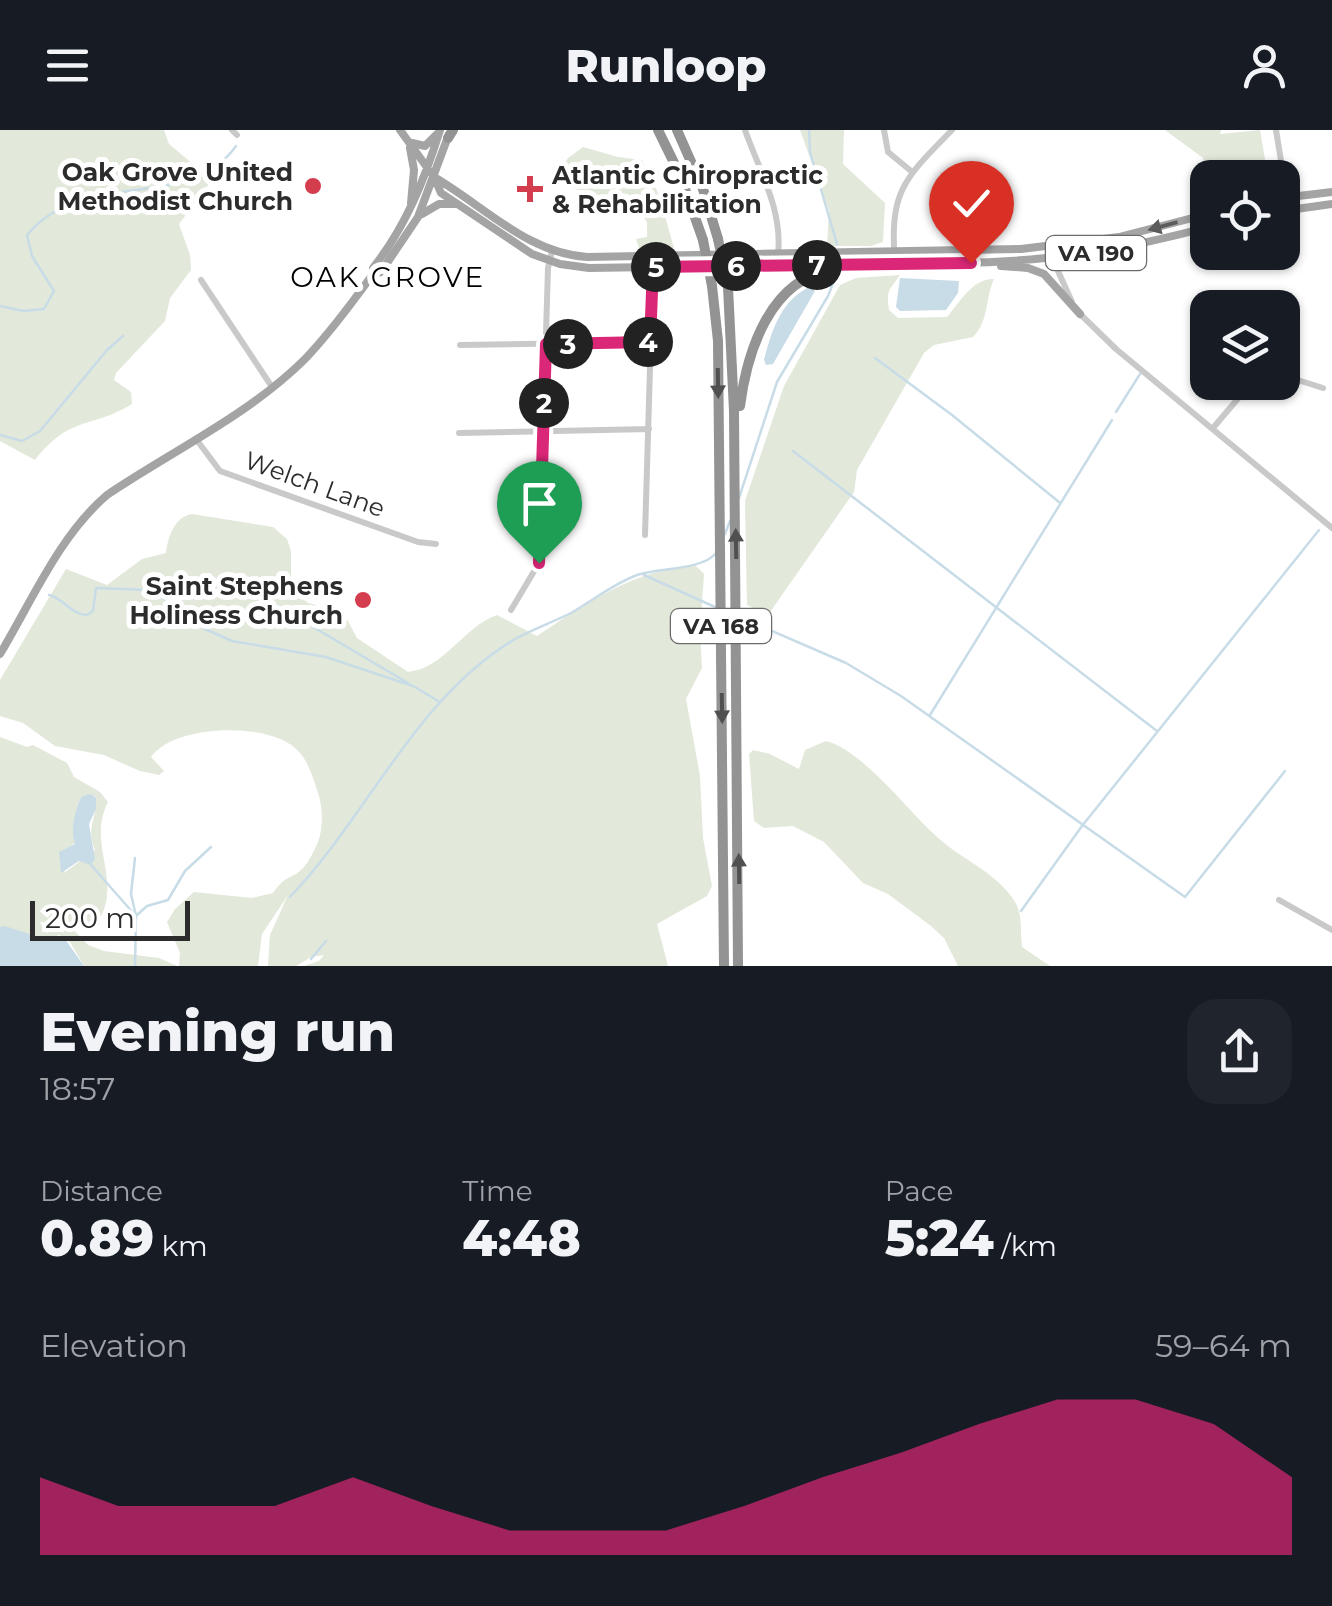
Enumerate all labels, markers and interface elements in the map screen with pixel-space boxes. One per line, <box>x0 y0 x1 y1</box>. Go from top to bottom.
icon: menu <box>40 38 95 93</box>
text: Runloop <box>565 38 767 93</box>
icon: person <box>1237 38 1292 93</box>
place label: Oak Grove United Methodist Church <box>58 157 293 216</box>
place label: Atlantic Chiropractic & Rehabilitation <box>551 160 823 219</box>
map controls <box>1190 160 1300 400</box>
button: locate <box>1190 160 1300 270</box>
pin <box>929 161 1014 264</box>
marker: Oak Grove United Methodist Church <box>302 175 324 197</box>
marker: Atlantic Chiropractic & Rehabilitation <box>517 176 543 202</box>
icon: check <box>944 176 999 231</box>
one-way arrow <box>1148 218 1179 234</box>
road number: VA 190 <box>1046 236 1146 270</box>
pin: 7 <box>792 240 842 290</box>
pin: 6 <box>711 241 761 291</box>
pin: 5 <box>631 242 681 292</box>
text: 7 <box>808 248 826 282</box>
text: 6 <box>727 249 745 283</box>
text: 5 <box>648 250 664 284</box>
district label: OAK GROVE <box>290 260 486 294</box>
button: layers <box>1190 290 1300 400</box>
pin: 4 <box>623 317 673 367</box>
pin: 3 <box>543 319 593 369</box>
text: 4 <box>638 325 658 359</box>
text: 3 <box>560 327 576 361</box>
one-way arrow <box>711 367 727 399</box>
pin: 2 <box>519 378 569 428</box>
text: 2 <box>536 386 552 420</box>
street label: Welch Lane <box>241 445 389 523</box>
pin <box>497 461 582 564</box>
icon: arrive <box>512 476 567 531</box>
one-way arrow <box>727 527 743 559</box>
place label: Saint Stephens Holiness Church <box>130 571 343 630</box>
marker: Saint Stephens Holiness Church <box>352 589 374 611</box>
road number: VA 168 <box>671 609 771 643</box>
one-way arrow <box>714 692 730 724</box>
one-way arrow <box>731 852 747 884</box>
scale bar <box>30 896 190 940</box>
text: 200 m <box>45 901 135 935</box>
text: Evening run <box>40 998 395 1065</box>
button: share <box>1187 999 1292 1104</box>
text: 18:57 <box>40 1069 115 1108</box>
text: Distance <box>40 1174 163 1208</box>
text: Time <box>462 1174 533 1208</box>
text: Pace <box>885 1174 953 1208</box>
text: 0.89 <box>40 1208 154 1269</box>
text: 4:48 <box>462 1208 581 1269</box>
text: 5:24 <box>885 1208 994 1269</box>
text: km <box>154 1229 208 1263</box>
text: /km <box>994 1229 1057 1263</box>
text: Elevation <box>40 1326 188 1365</box>
text: 59–64 m <box>1155 1326 1292 1365</box>

